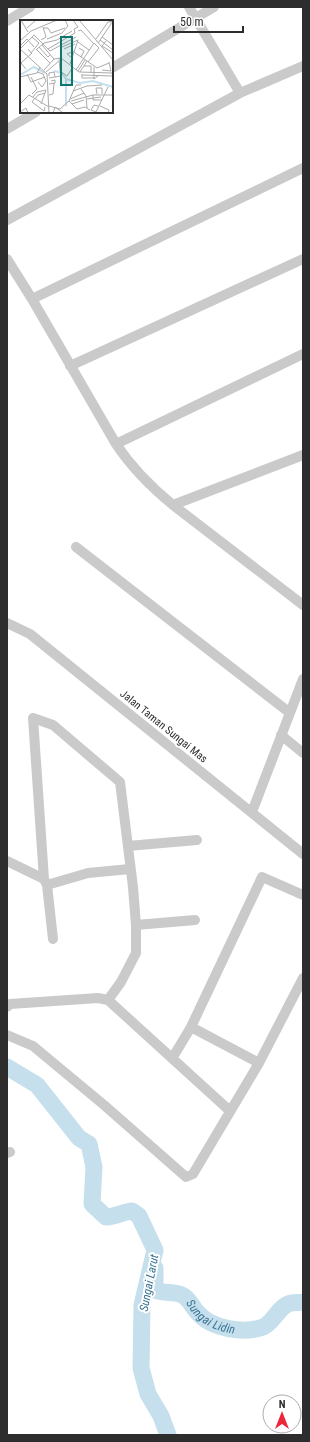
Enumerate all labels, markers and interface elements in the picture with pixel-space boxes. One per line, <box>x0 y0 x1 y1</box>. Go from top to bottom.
scale bar <box>174 8 243 34</box>
text: 50 m <box>180 15 204 29</box>
inset map <box>20 20 113 113</box>
street label: Jalan Taman Sungai Mas <box>117 687 210 766</box>
water label: Sungai Larut <box>137 1253 161 1313</box>
water label: Sungai Lidin <box>183 1297 236 1337</box>
north arrow <box>262 1394 302 1434</box>
text: N <box>279 1398 286 1411</box>

